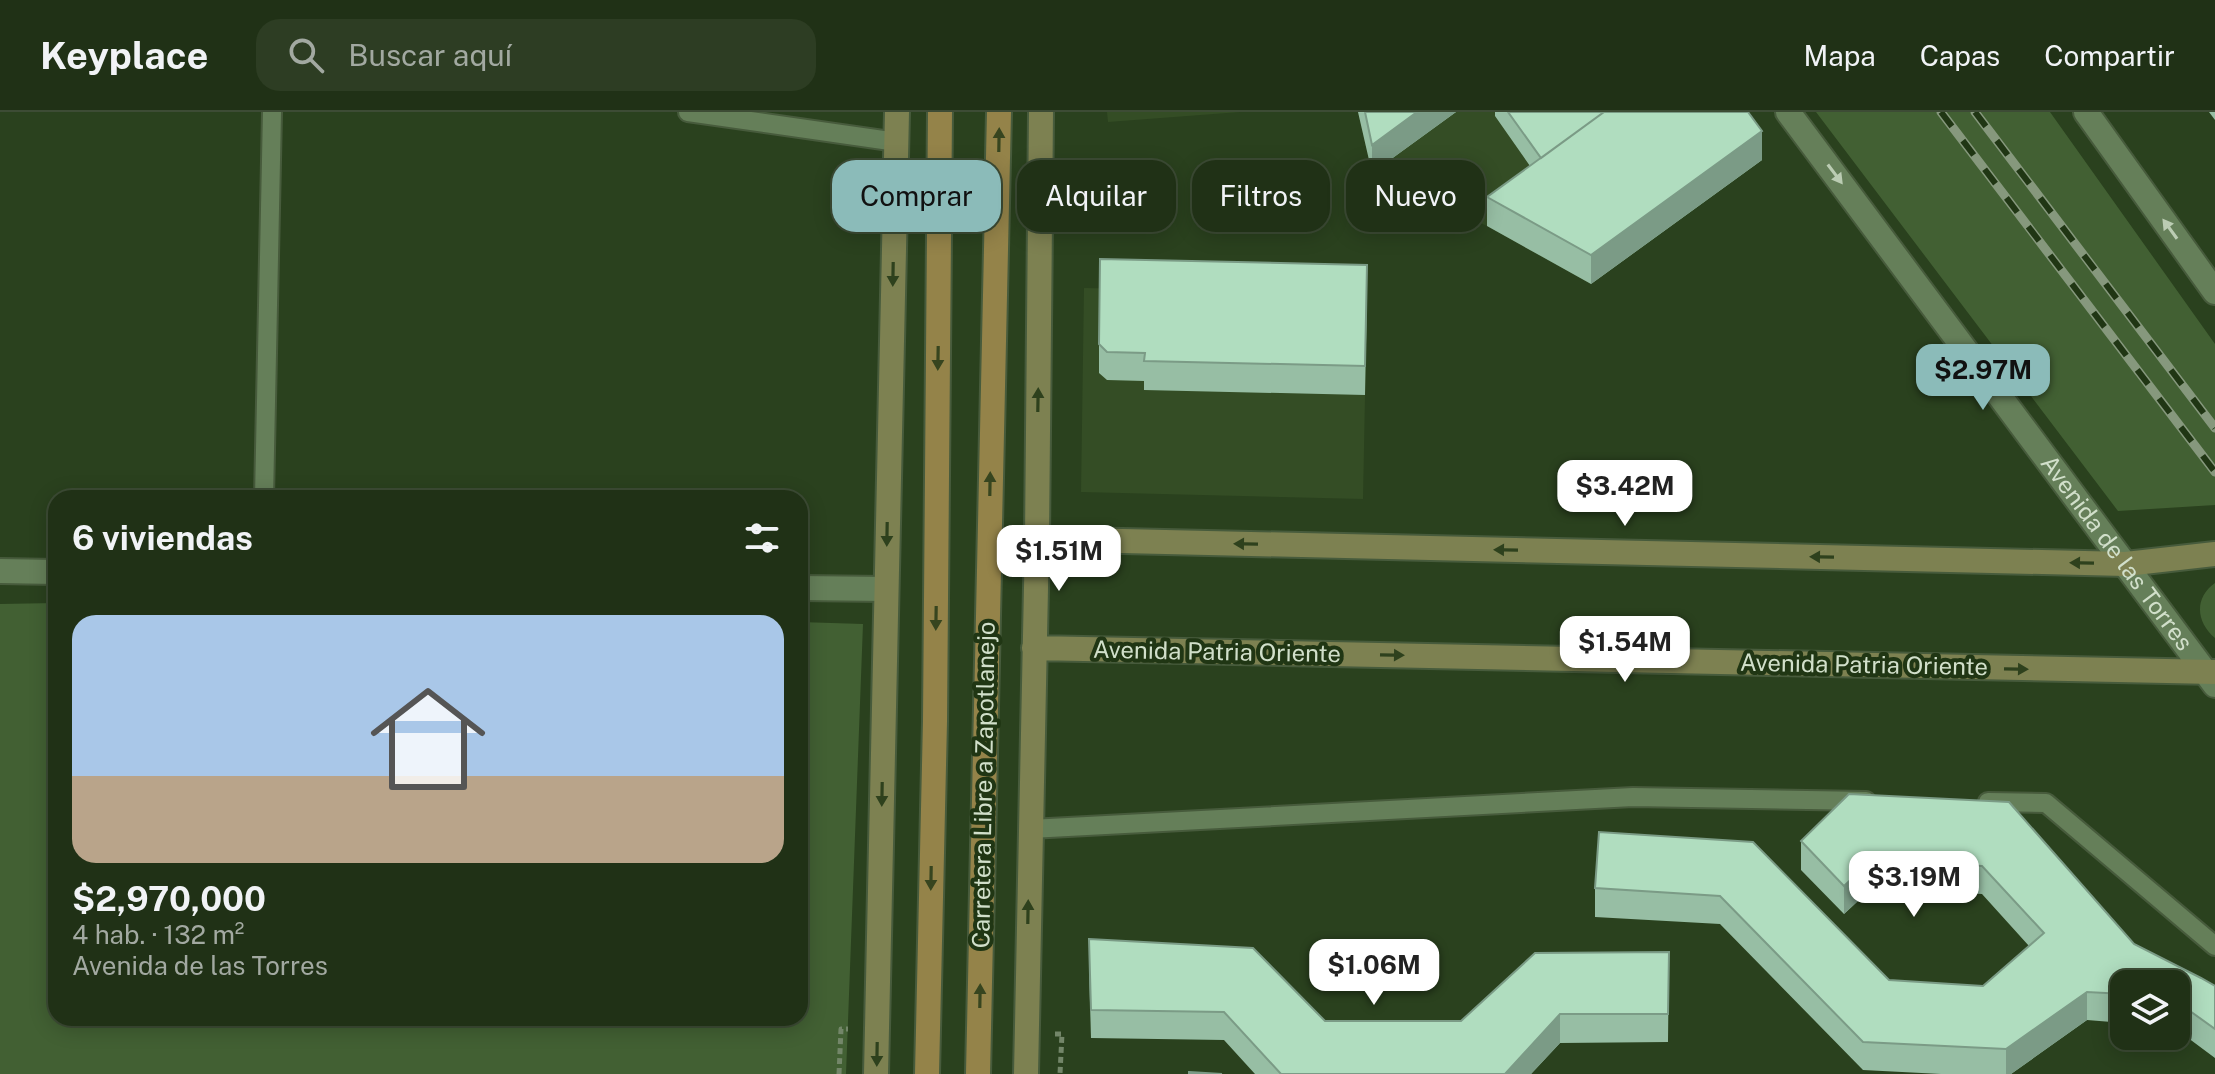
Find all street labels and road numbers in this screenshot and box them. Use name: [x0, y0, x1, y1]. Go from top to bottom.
street label: Avenida de las Torres: [2036, 449, 2199, 656]
street label: Carretera Libre a Zapotlanejo: [966, 621, 1000, 949]
street label: Avenida Patria Oriente: [1093, 635, 1341, 667]
street label: Avenida Patria Oriente: [1740, 648, 1988, 680]

